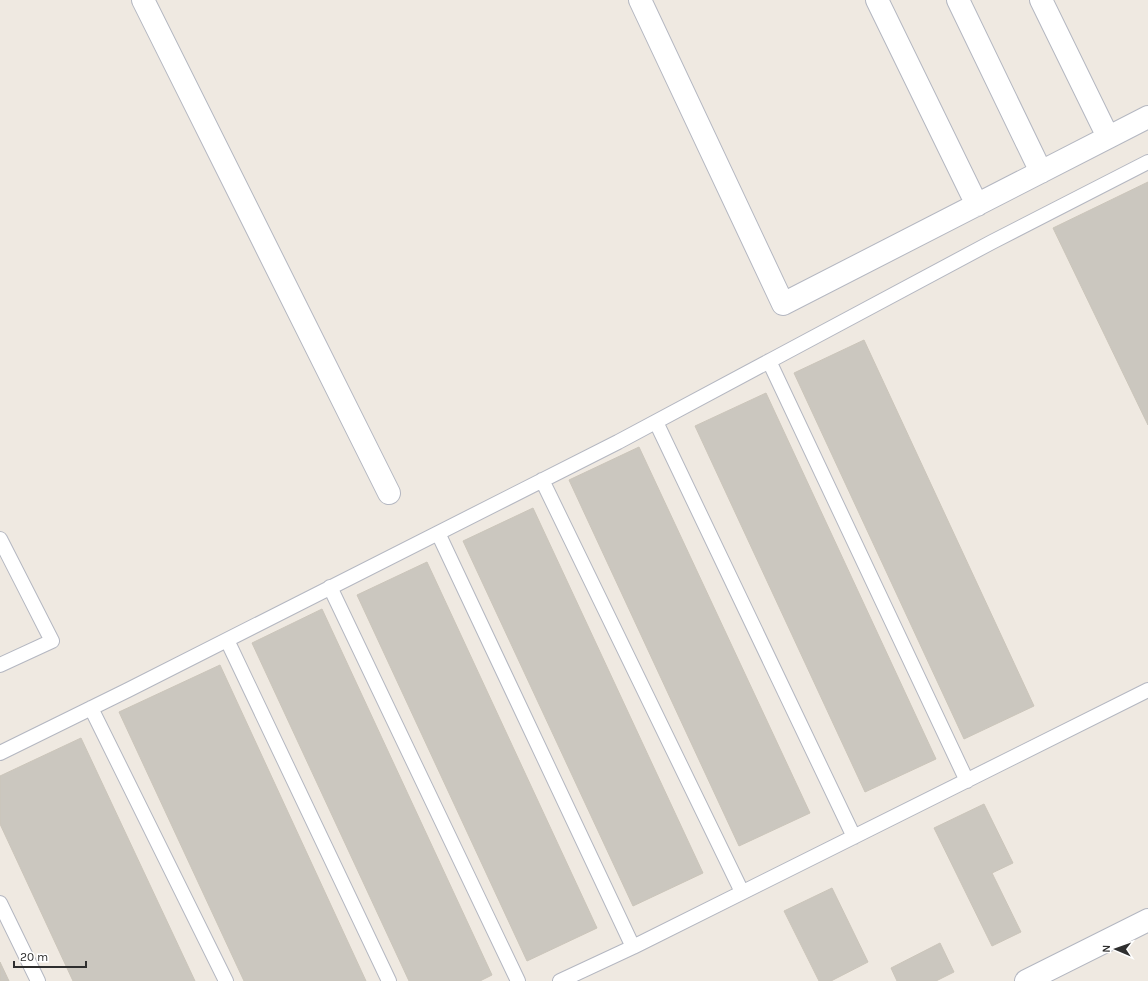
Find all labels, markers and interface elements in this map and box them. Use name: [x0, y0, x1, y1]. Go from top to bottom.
north arrow: [1096, 929, 1136, 969]
scale bar: [14, 943, 86, 969]
text: N: [1100, 944, 1113, 953]
text: 20 m: [20, 950, 48, 964]

